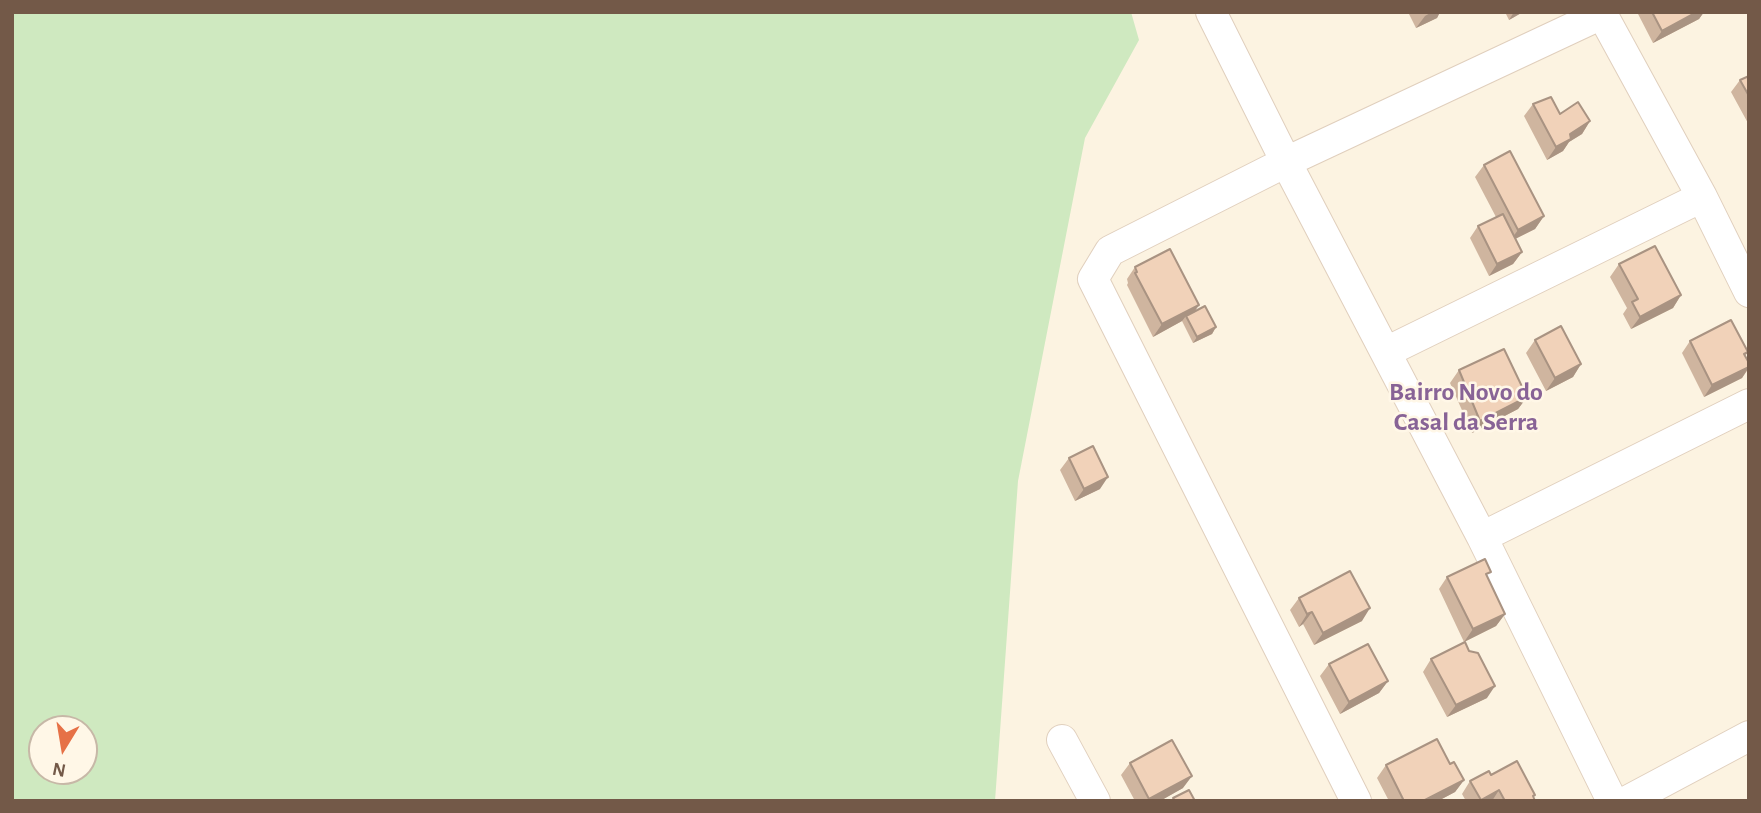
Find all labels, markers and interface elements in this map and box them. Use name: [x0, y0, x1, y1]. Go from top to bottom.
district label: Bairro Novo do Casal da Serra: [1389, 376, 1543, 438]
north arrow: [28, 715, 98, 785]
text: N: [51, 759, 68, 780]

